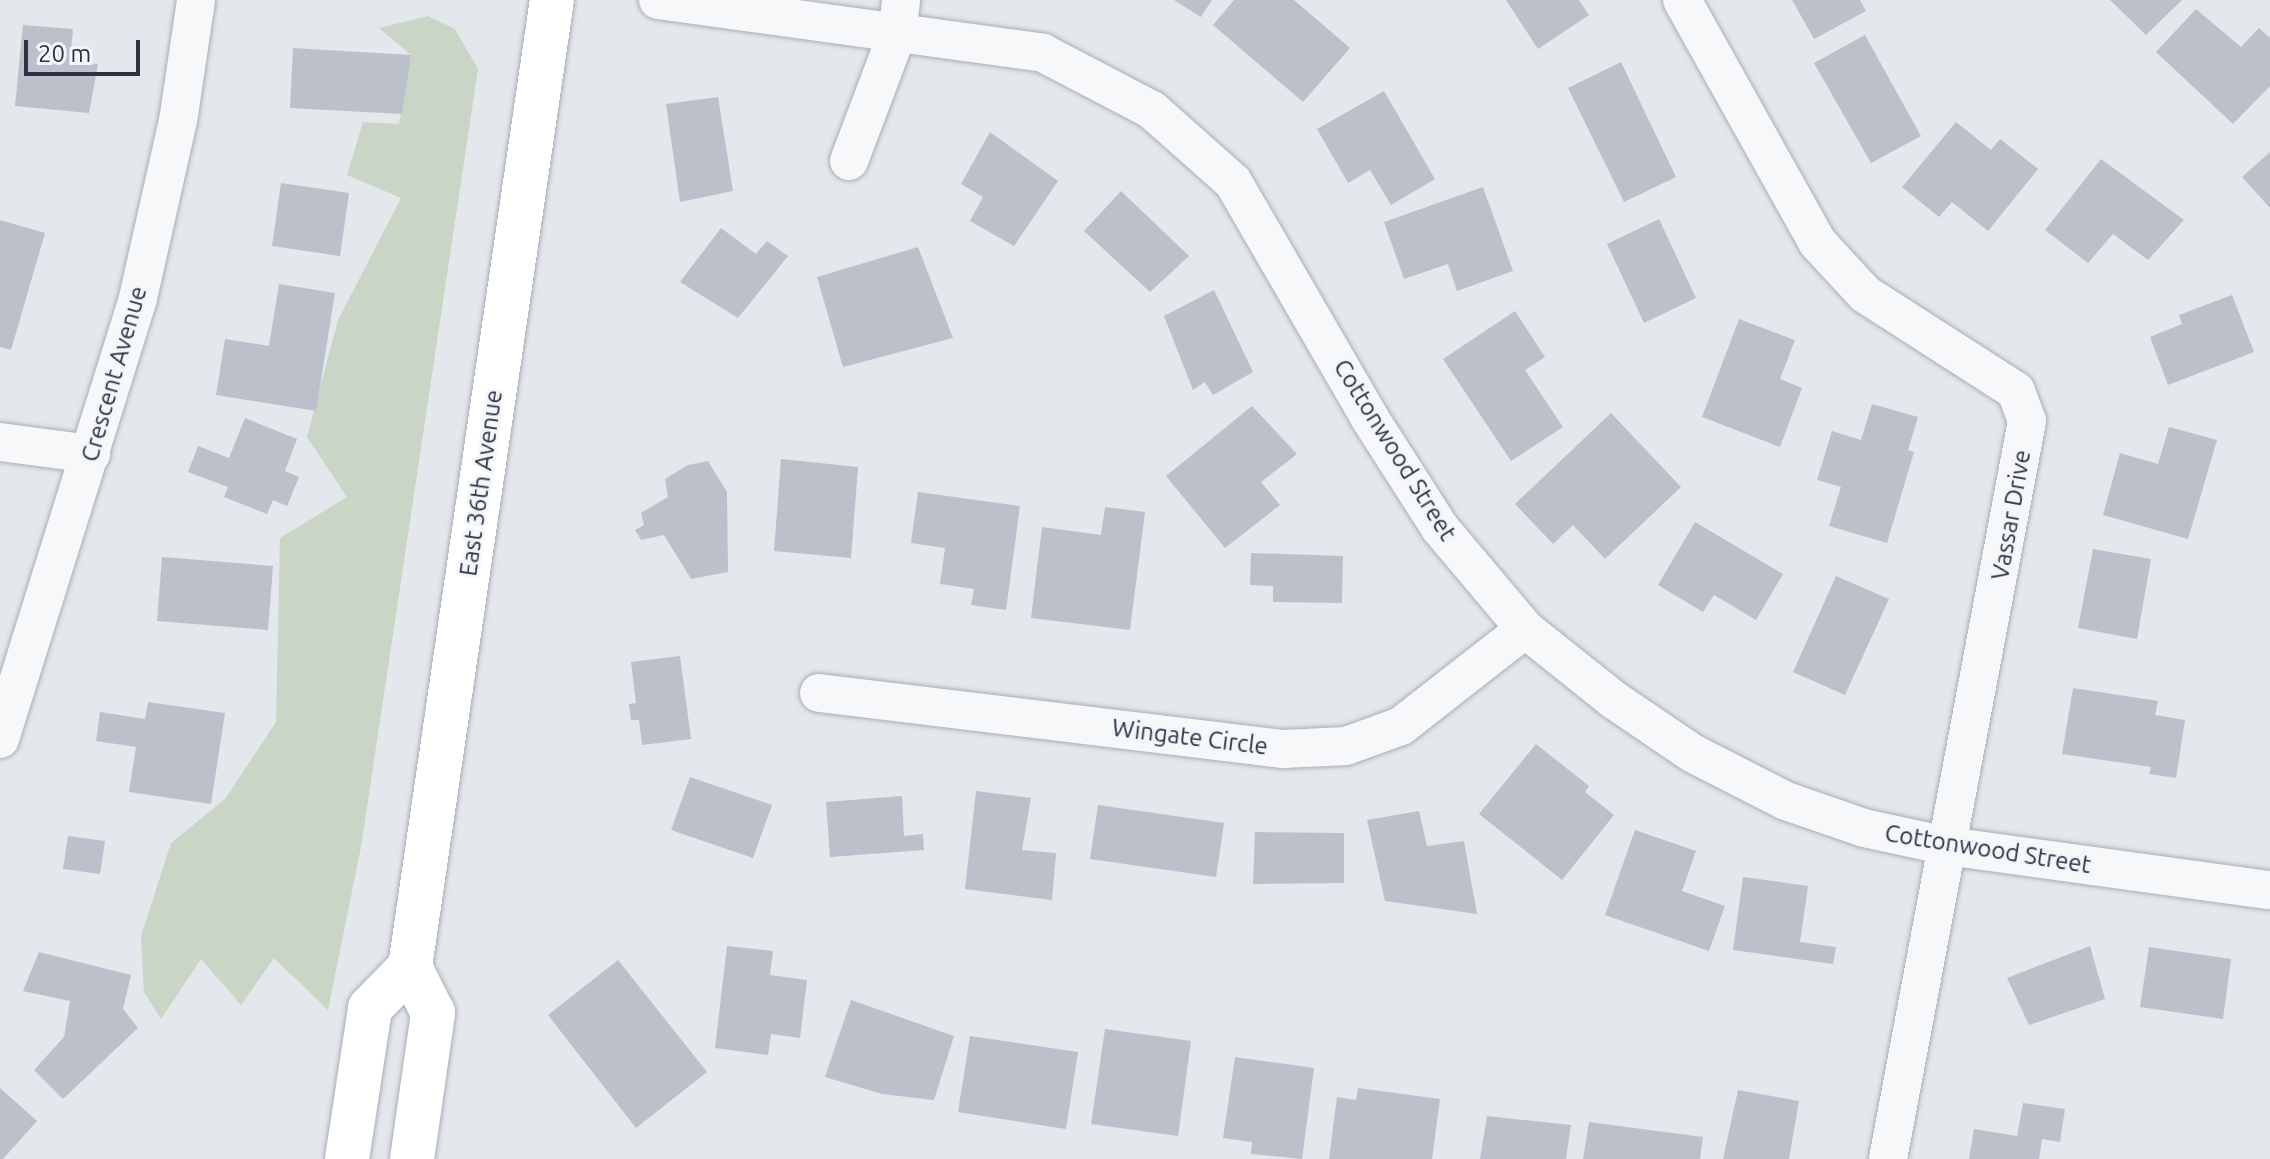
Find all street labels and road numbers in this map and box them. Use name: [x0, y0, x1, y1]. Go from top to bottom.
street label: Crescent Avenue: [75, 283, 153, 465]
street label: Cottonwood Street: [1328, 354, 1462, 546]
street label: East 36th Avenue: [454, 388, 508, 578]
street label: Vassar Drive: [1985, 448, 2037, 582]
street label: Wingate Circle: [1110, 713, 1270, 761]
street label: Cottonwood Street: [1883, 818, 2093, 880]

